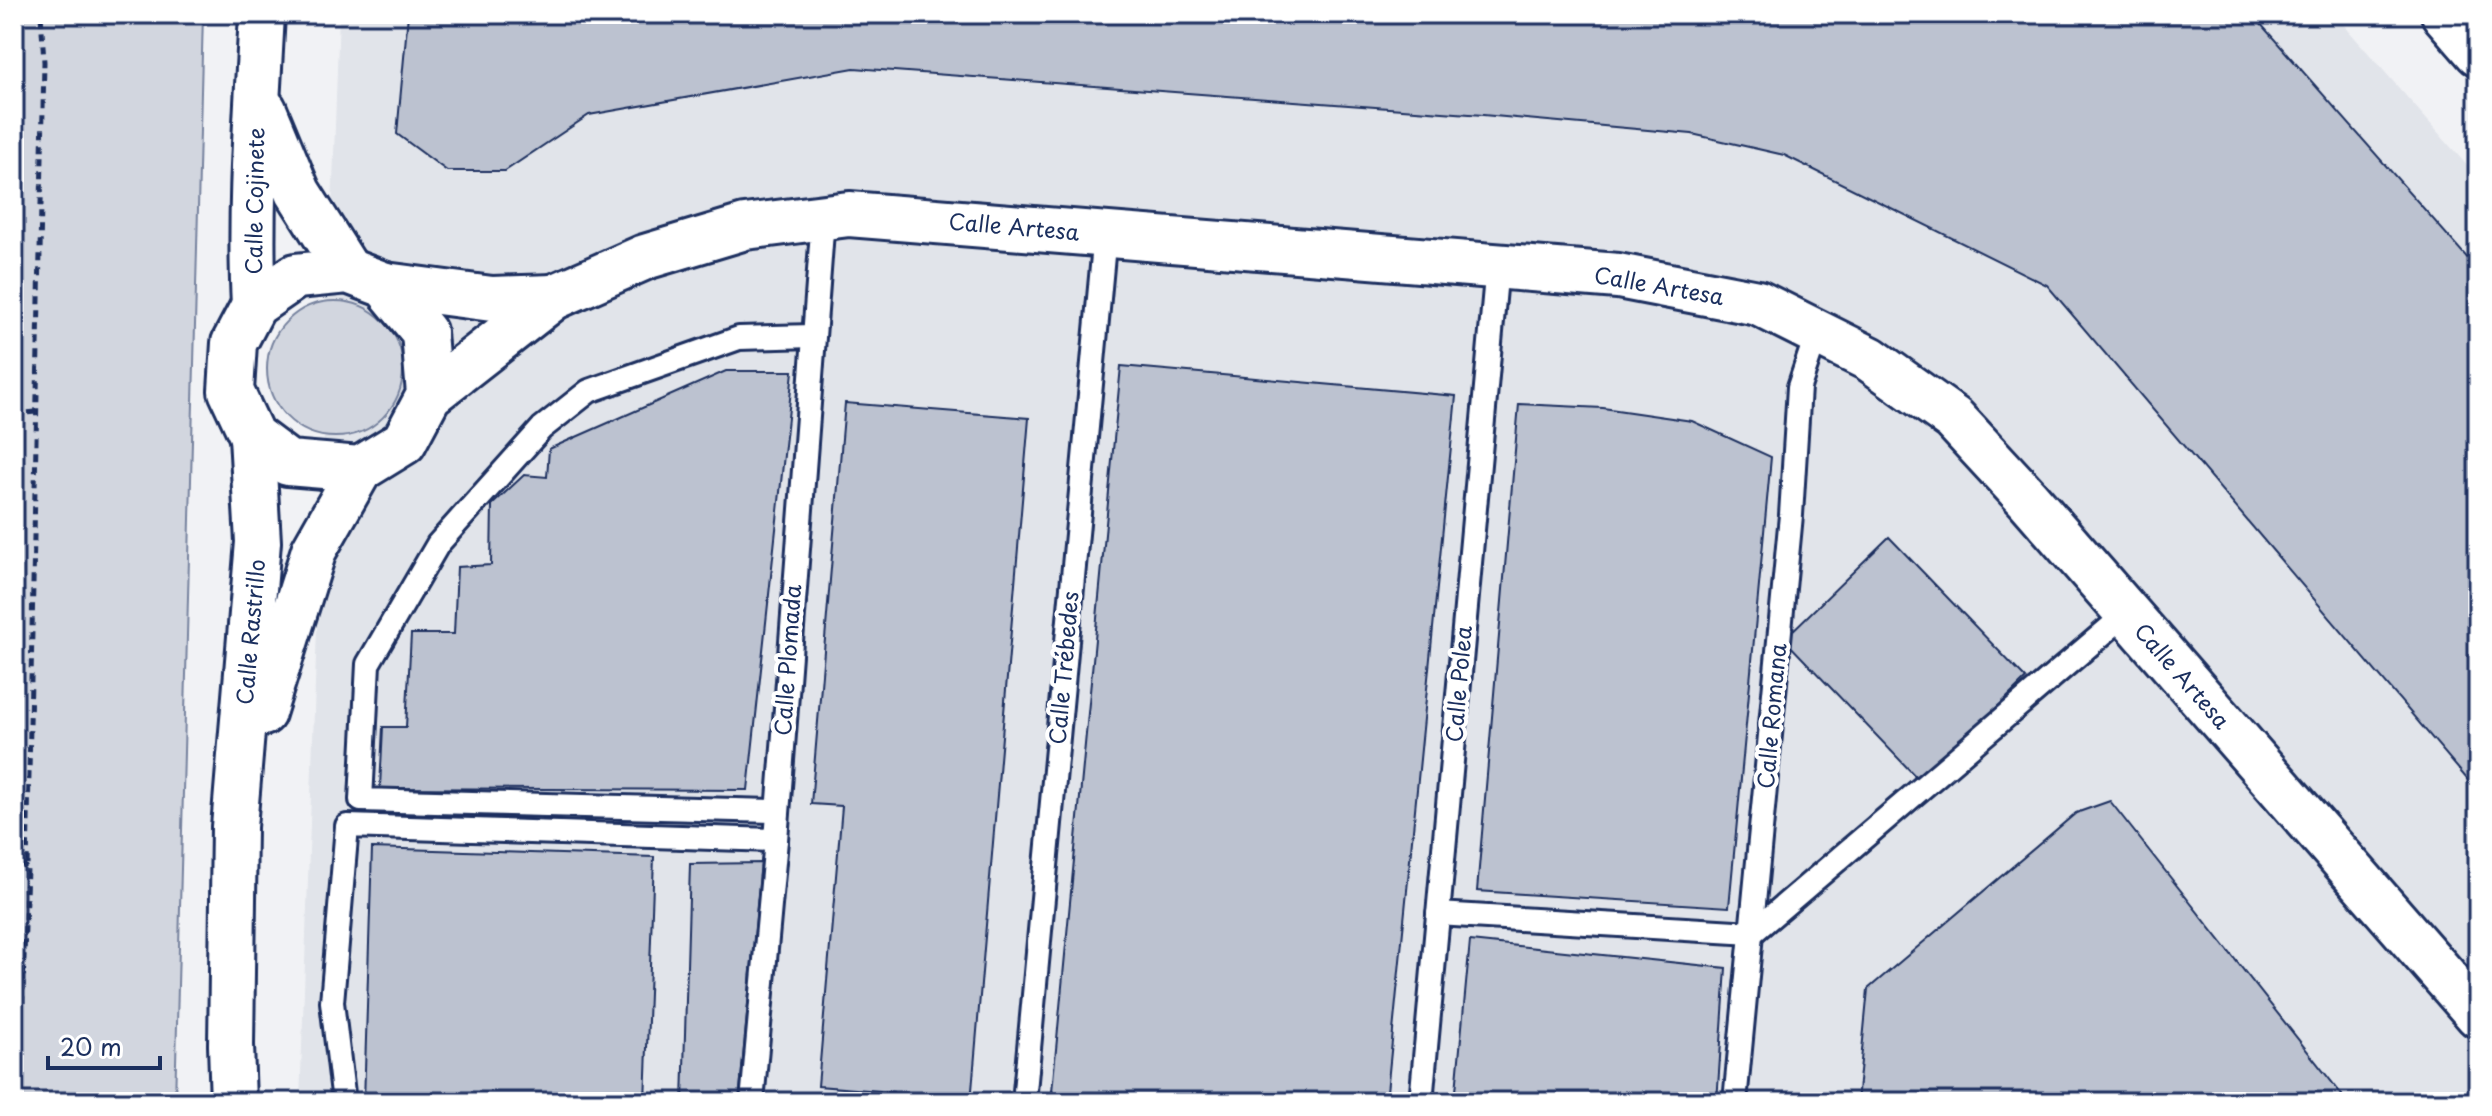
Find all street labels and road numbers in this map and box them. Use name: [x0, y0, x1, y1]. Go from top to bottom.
street label: Calle Cojinete: [236, 127, 271, 275]
street label: Calle Artesa: [947, 203, 1081, 248]
street label: Calle Artesa: [1592, 257, 1727, 312]
street label: Calle Rastrillo: [227, 558, 272, 706]
street label: Calle Plomada: [765, 583, 808, 737]
street label: Calle Trébedes: [1039, 590, 1086, 746]
street label: Calle Artesa: [2128, 615, 2239, 736]
street label: Calle Polea: [1436, 624, 1479, 744]
street label: Calle Romana: [1748, 641, 1793, 790]

